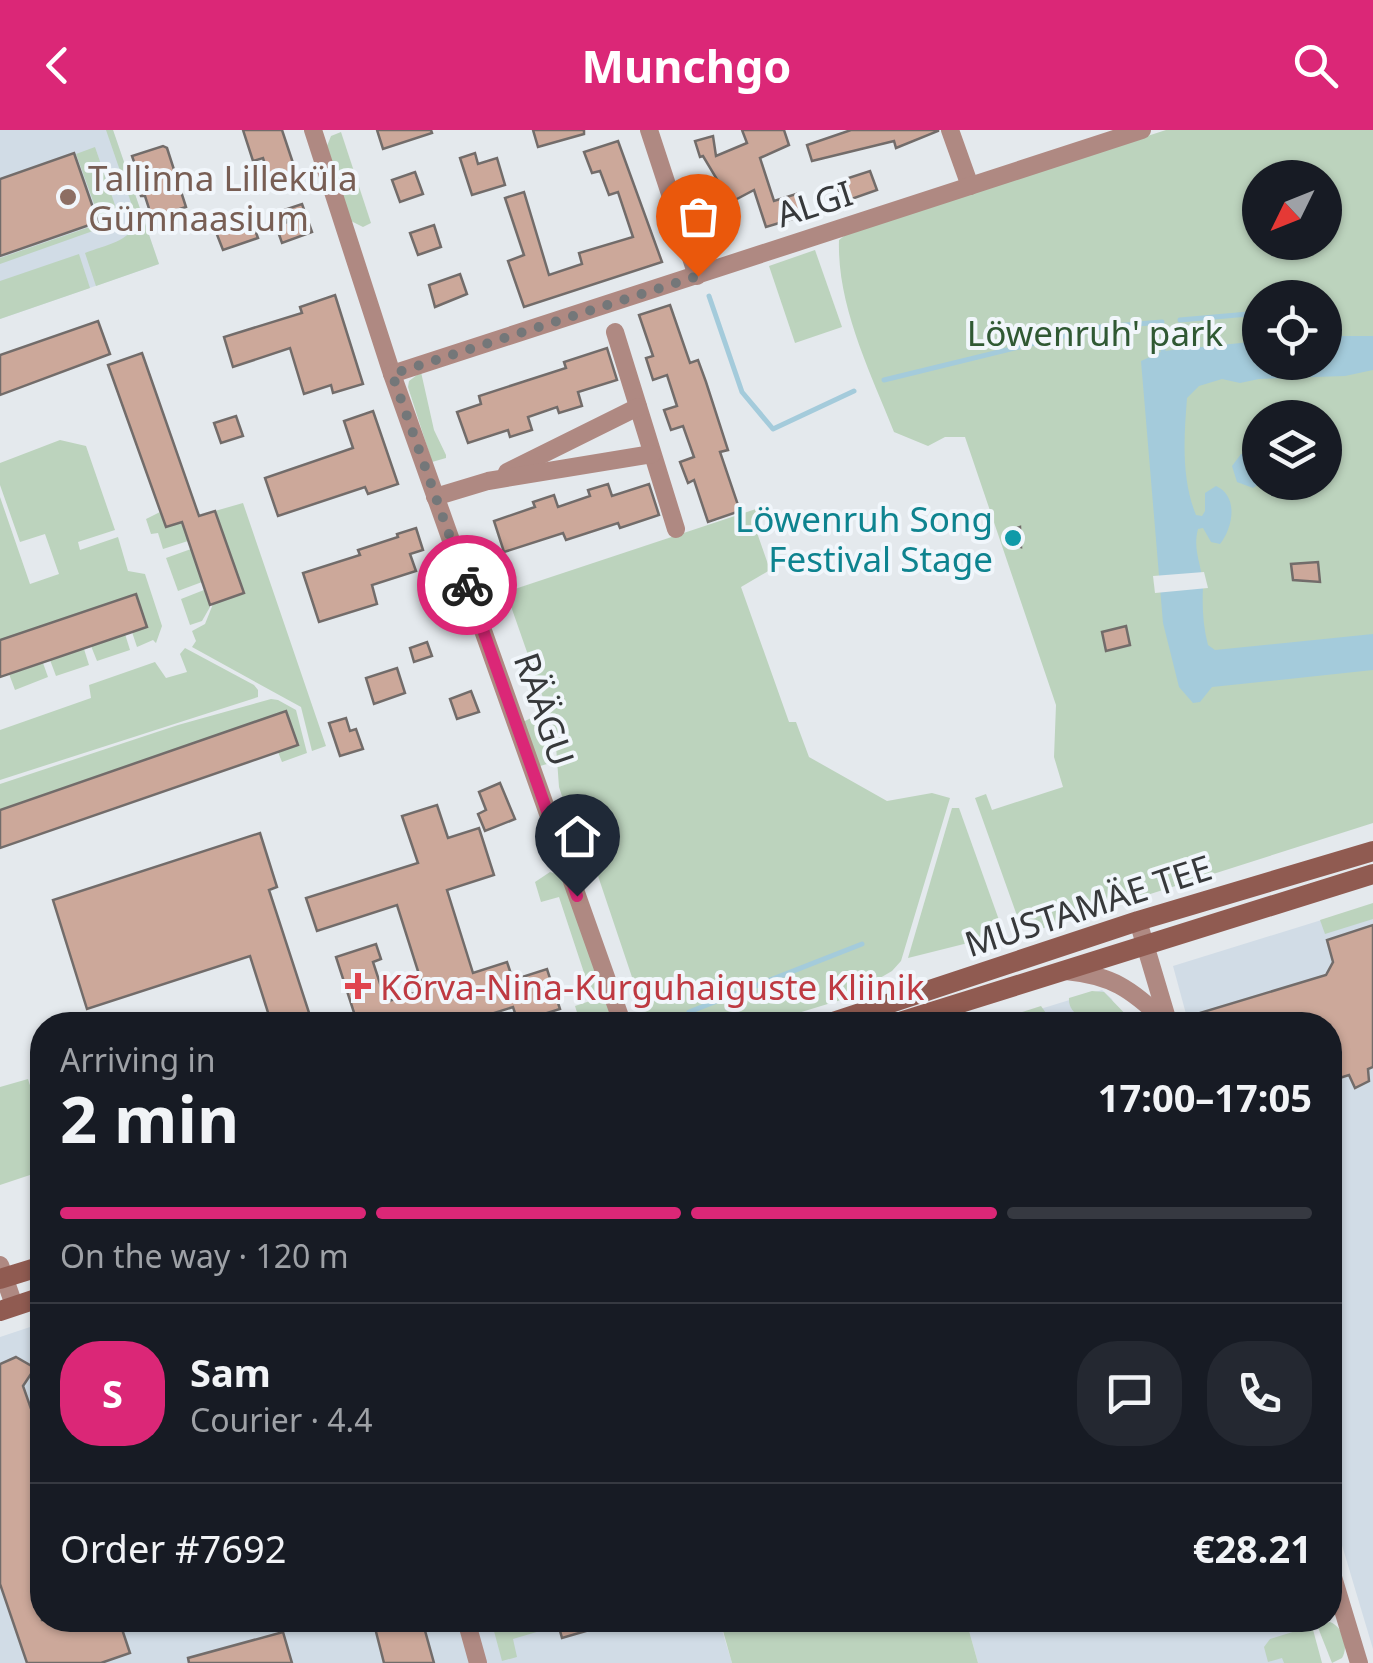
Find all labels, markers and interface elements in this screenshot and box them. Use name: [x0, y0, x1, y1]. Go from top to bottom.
text: Munchgo: [582, 35, 791, 96]
icon: back: [30, 38, 85, 93]
icon: search: [1288, 38, 1343, 93]
place label: Tallinna Lilleküla Gümnaasium: [88, 154, 358, 241]
north arrow: [1242, 160, 1342, 260]
map controls: [1242, 160, 1342, 500]
street label: ALGI: [770, 169, 858, 237]
pin: [656, 174, 741, 277]
marker: Tallinna Lilleküla Gümnaasium: [57, 186, 79, 208]
icon: bag: [671, 189, 726, 244]
button: locate: [1242, 280, 1342, 380]
park label: Löwenruh' park: [967, 309, 1223, 356]
button: layers: [1242, 400, 1342, 500]
place label: Löwenruh Song Festival Stage: [735, 495, 993, 582]
marker: Löwenruh Song Festival Stage: [1002, 527, 1024, 549]
courier: [417, 535, 517, 635]
icon: bike: [440, 558, 495, 613]
street label: RÄÄGU: [504, 646, 586, 772]
pin: [535, 794, 620, 897]
icon: home: [550, 809, 605, 864]
street label: MUSTAMÄE TEE: [959, 843, 1217, 967]
place label: Kõrva-Nina-Kurguhaiguste Kliinik: [380, 963, 925, 1010]
marker: Kõrva-Nina-Kurguhaiguste Kliinik: [345, 973, 371, 999]
text: Arriving in: [60, 1038, 215, 1081]
text: 17:00–17:05: [1098, 1071, 1312, 1123]
text: 2 min: [60, 1074, 239, 1162]
text: On the way · 120 m: [60, 1234, 349, 1277]
button: chat: [1077, 1341, 1182, 1446]
button: phone: [1207, 1341, 1312, 1446]
text: Sam: [190, 1346, 271, 1398]
text: S: [102, 1367, 123, 1419]
text: Courier · 4.4: [190, 1398, 373, 1441]
text: Order #7692: [60, 1522, 286, 1574]
text: €28.21: [1193, 1522, 1312, 1574]

